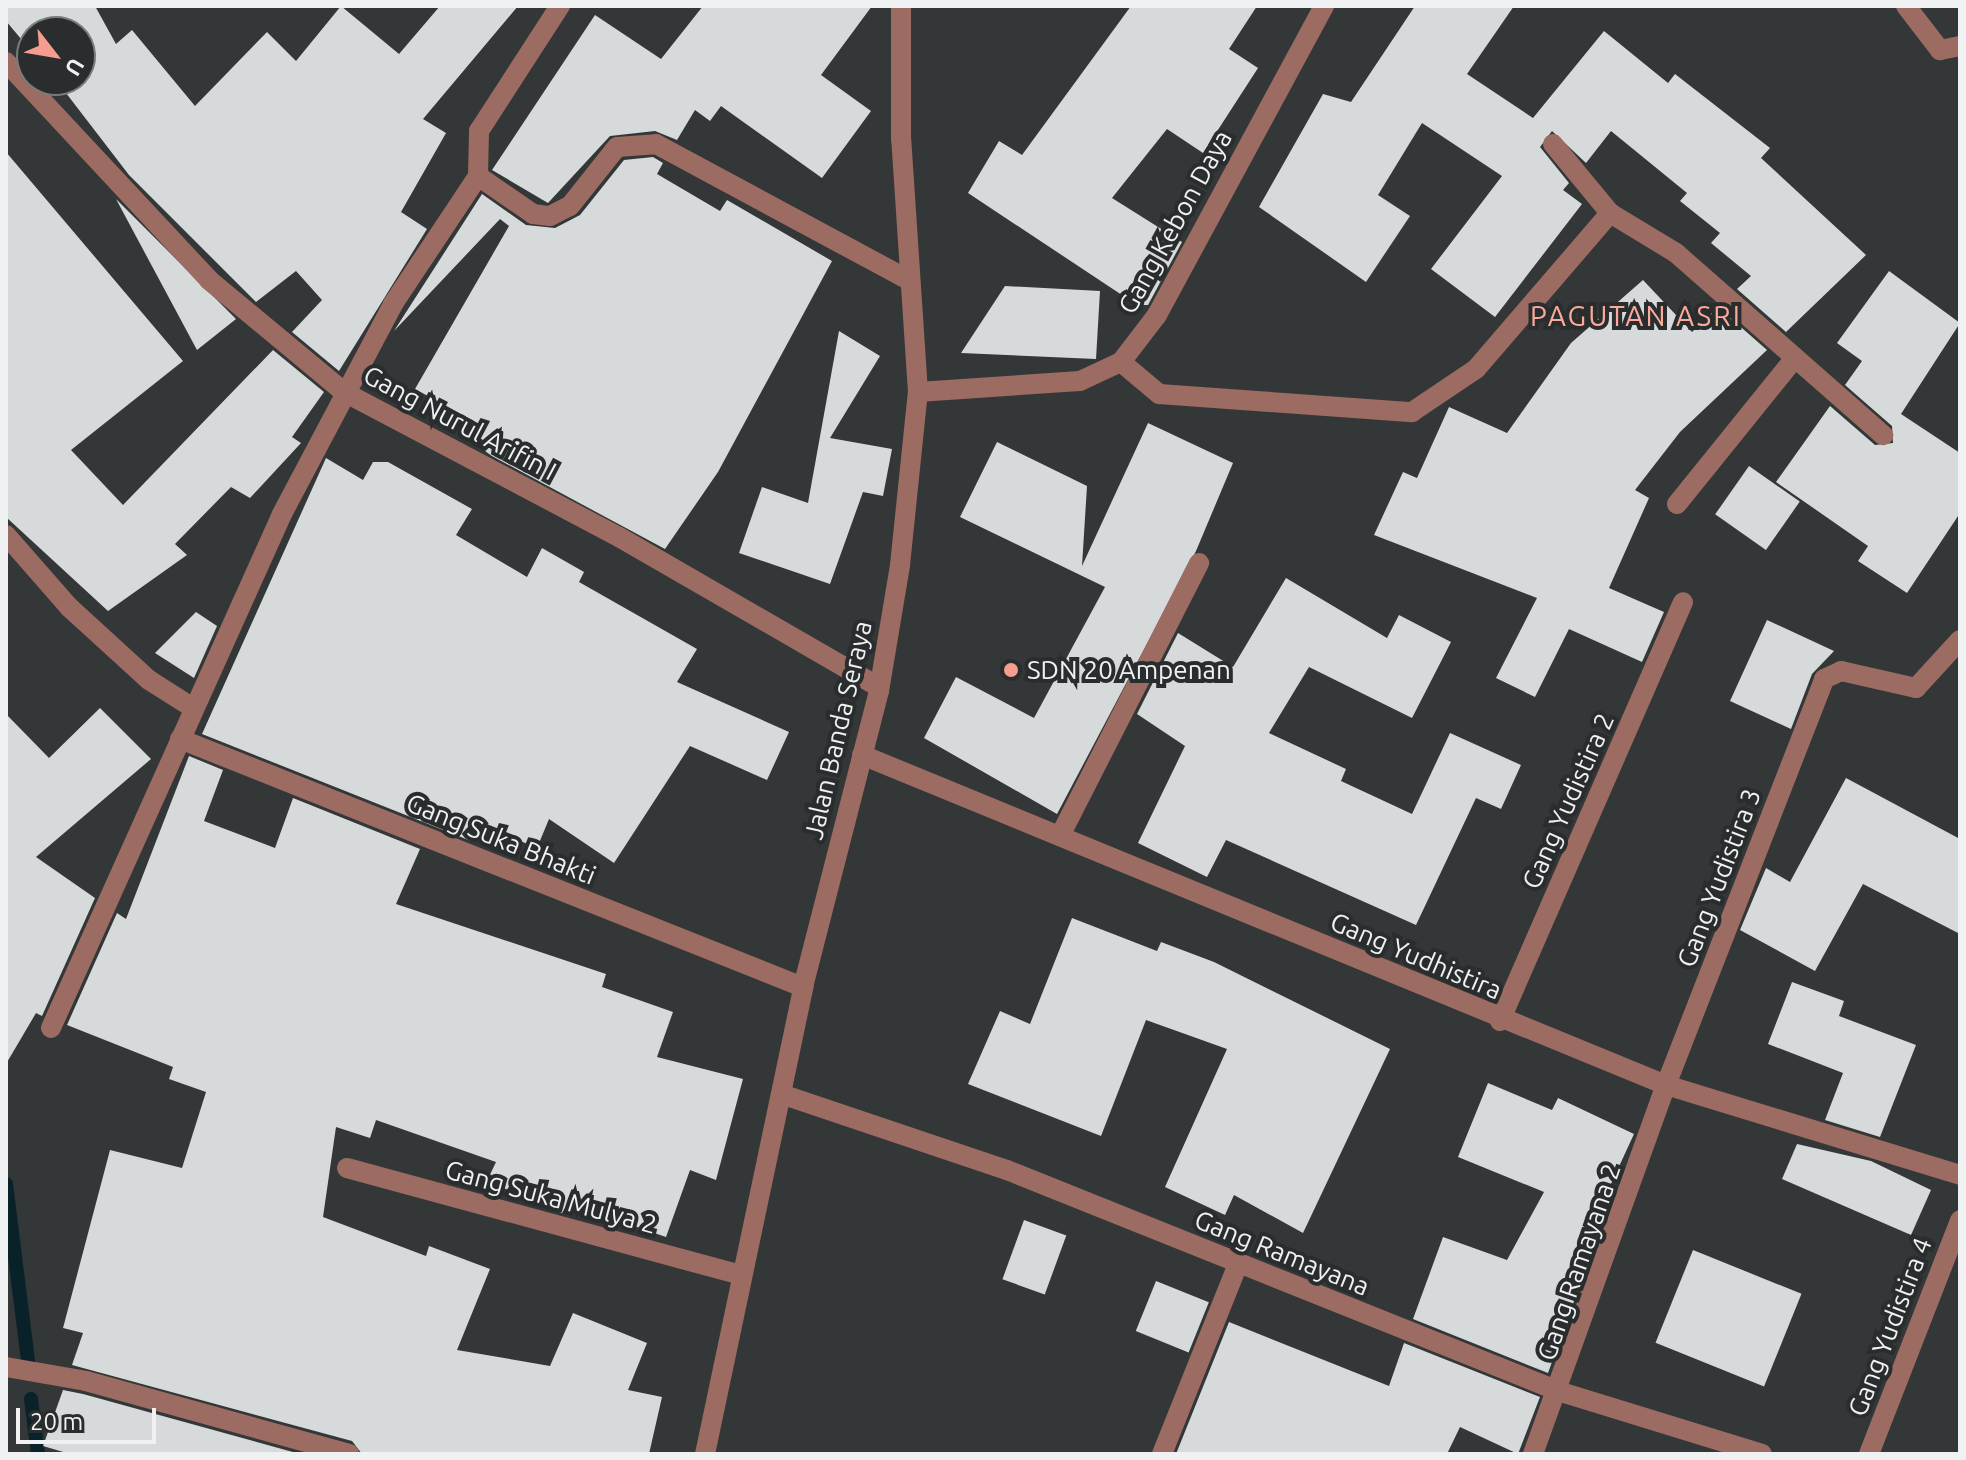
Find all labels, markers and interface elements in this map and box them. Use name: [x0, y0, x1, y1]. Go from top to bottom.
north arrow: [16, 16, 96, 96]
text: U: [61, 55, 90, 81]
street label: Gang Kebon Daya: [1112, 125, 1238, 319]
district label: PAGUTAN ASRI: [1530, 299, 1742, 333]
street label: Gang Nurul Arifin I: [358, 359, 562, 487]
street label: Jalan Banda Seraya: [798, 618, 878, 842]
place label: SDN 20 Ampenan: [1027, 654, 1231, 686]
marker: SDN 20 Ampenan: [1002, 661, 1020, 679]
street label: Gang Yudistira 2: [1515, 708, 1621, 894]
street label: Gang Yudistira 3: [1671, 784, 1767, 972]
street label: Gang Suka Bhakti: [402, 787, 600, 891]
street label: Gang Yudhistira: [1326, 906, 1506, 1006]
street label: Gang Suka Mulya 2: [442, 1154, 660, 1240]
street label: Gang Ramayana 2: [1531, 1159, 1627, 1365]
street label: Gang Ramayana: [1190, 1204, 1374, 1302]
street label: Gang Yudistira 4: [1842, 1233, 1938, 1421]
scale bar: [20, 1392, 160, 1442]
text: 20 m: [30, 1408, 83, 1435]

